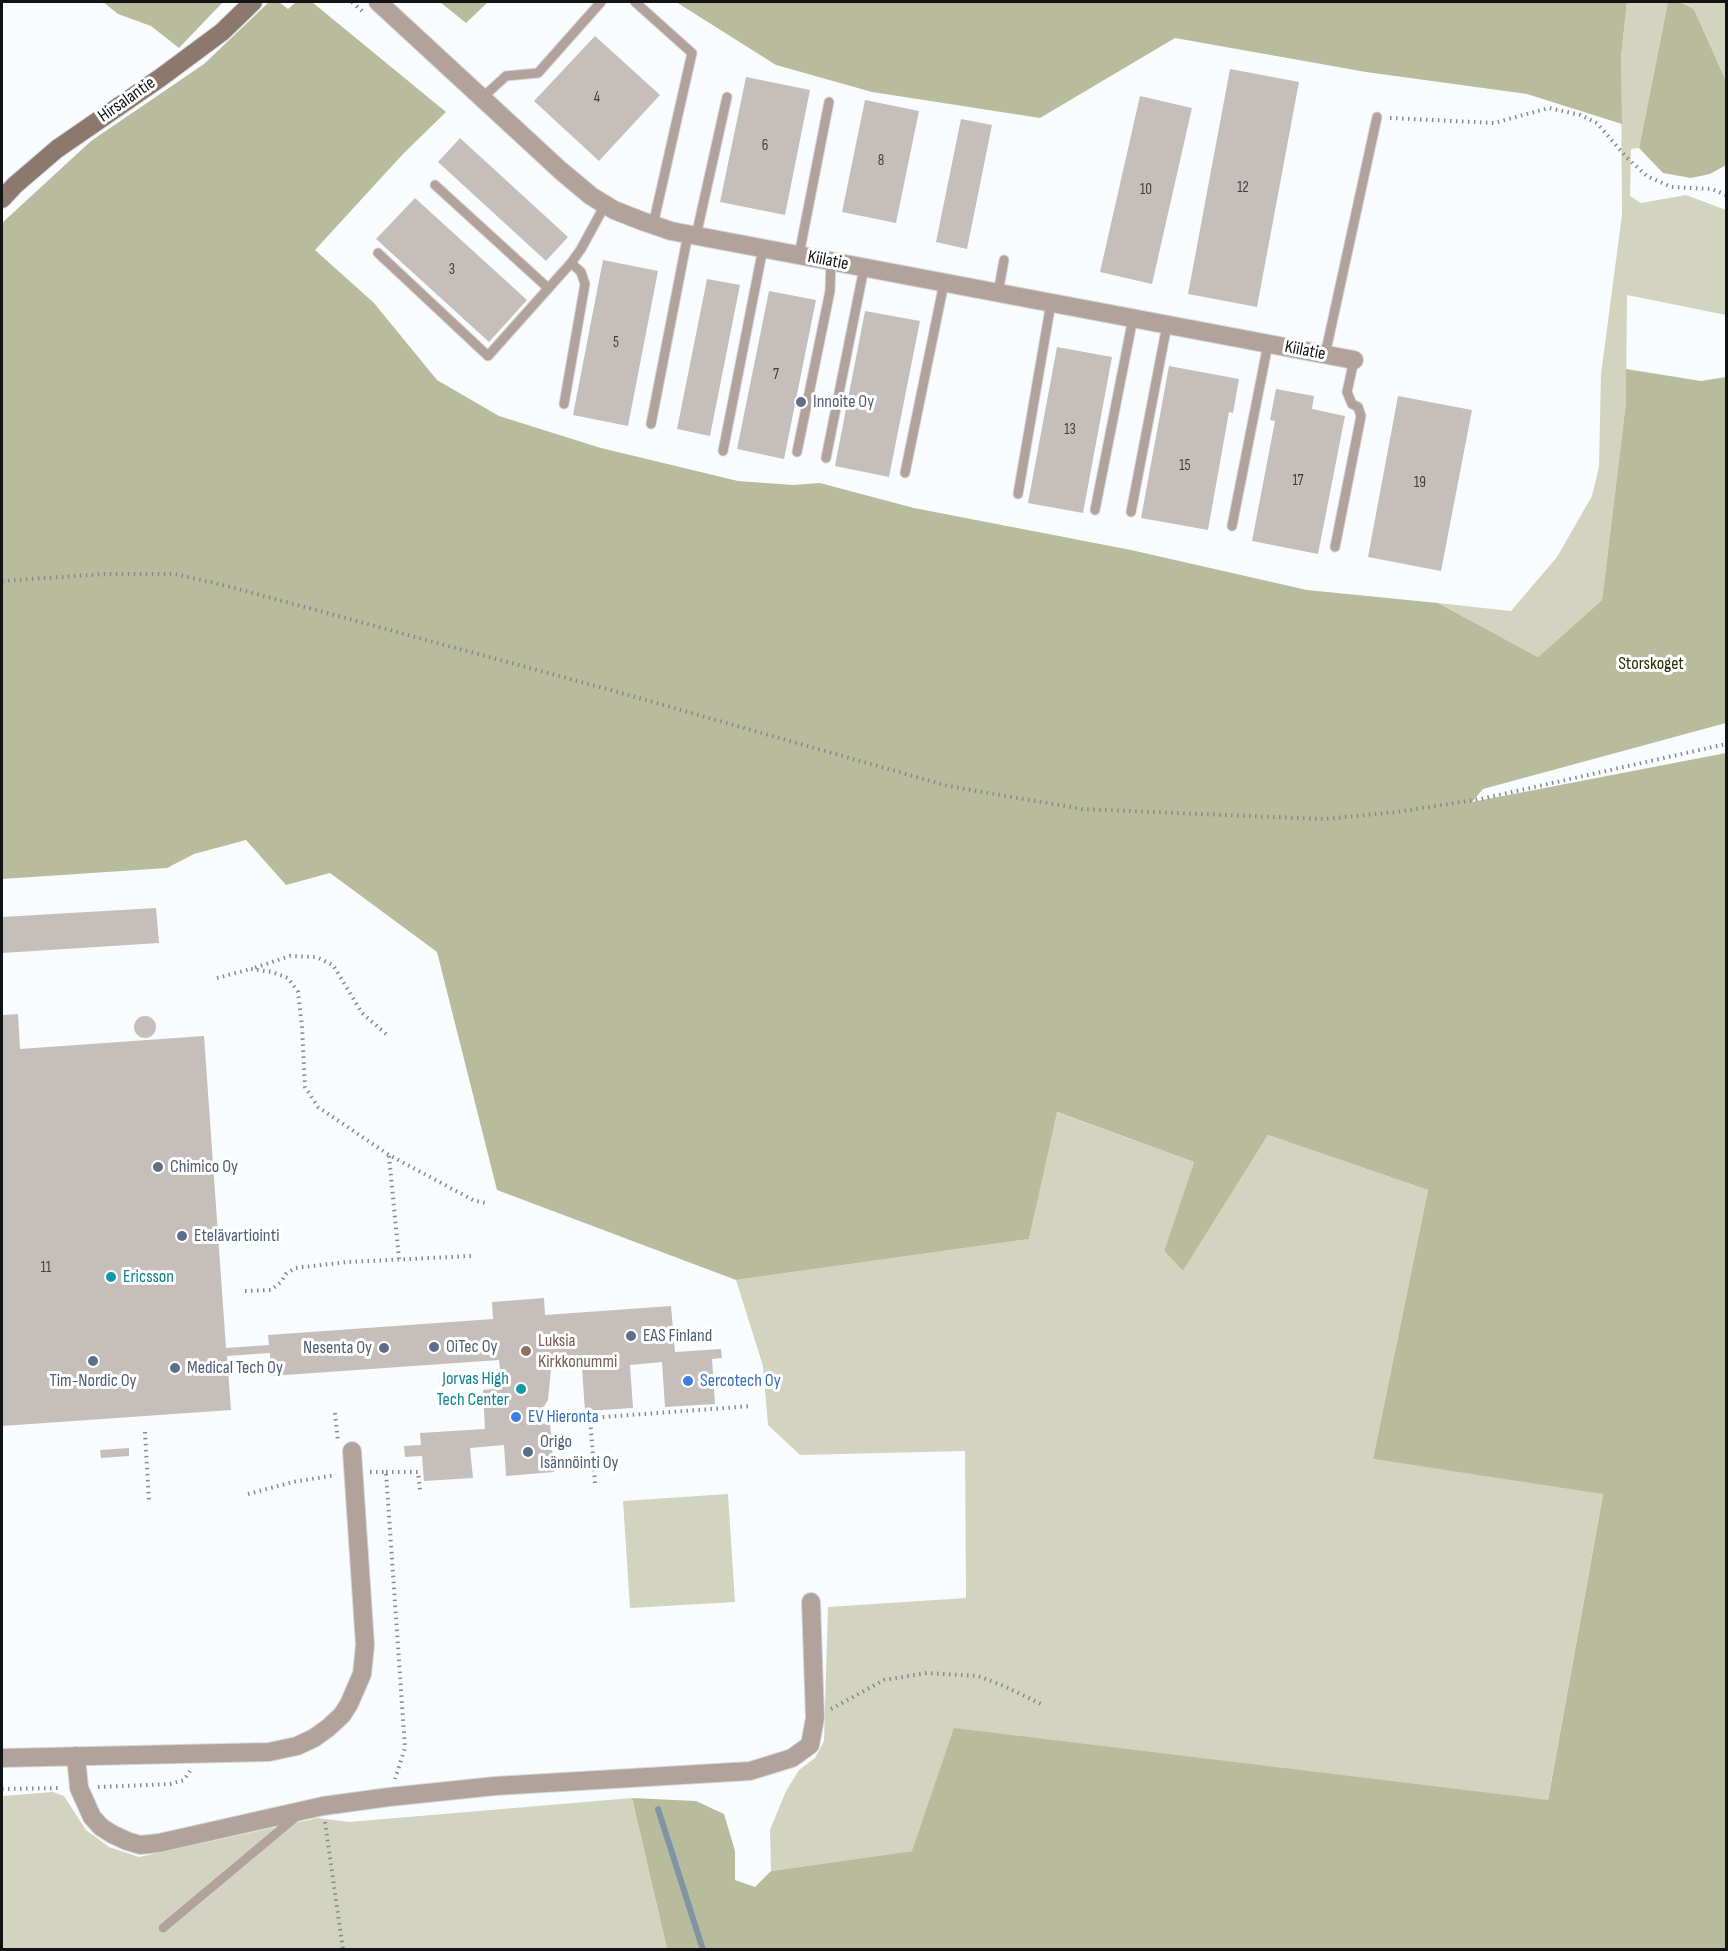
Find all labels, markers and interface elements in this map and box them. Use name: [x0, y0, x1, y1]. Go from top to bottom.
street label: Hirsalantie: [94, 73, 160, 127]
house number: 4: [594, 89, 600, 107]
house number: 6: [762, 137, 768, 155]
house number: 8: [878, 152, 884, 170]
house number: 12: [1237, 179, 1249, 197]
house number: 10: [1140, 181, 1152, 199]
street label: Kiilatie: [806, 246, 850, 276]
house number: 3: [449, 261, 455, 279]
house number: 5: [613, 334, 619, 352]
street label: Kiilatie: [1283, 336, 1327, 366]
house number: 7: [773, 366, 779, 384]
place label: Innoite Oy: [813, 391, 874, 413]
marker: Innoite Oy: [794, 395, 808, 409]
house number: 13: [1064, 421, 1076, 439]
house number: 15: [1179, 457, 1191, 475]
house number: 17: [1292, 472, 1304, 490]
house number: 19: [1414, 474, 1426, 492]
park label: Storskoget: [1618, 653, 1684, 675]
place label: Chimico Oy: [170, 1156, 238, 1178]
marker: Chimico Oy: [151, 1160, 165, 1174]
place label: Etelävartiointi: [194, 1225, 280, 1247]
marker: Etelävartiointi: [175, 1229, 189, 1243]
house number: 11: [41, 1259, 51, 1277]
place label: Ericsson: [123, 1266, 174, 1288]
marker: Ericsson: [104, 1270, 118, 1284]
place label: EAS Finland: [643, 1325, 712, 1347]
marker: EAS Finland: [624, 1329, 638, 1343]
place label: Luksia Kirkkonummi: [538, 1330, 617, 1372]
place label: OiTec Oy: [446, 1336, 497, 1358]
place label: Nesenta Oy: [303, 1337, 372, 1359]
marker: OiTec Oy: [427, 1340, 441, 1354]
marker: Nesenta Oy: [377, 1341, 391, 1355]
marker: Luksia Kirkkonummi: [519, 1344, 533, 1358]
marker: Tim-Nordic Oy: [86, 1354, 100, 1368]
place label: Medical Tech Oy: [187, 1357, 283, 1379]
marker: Medical Tech Oy: [168, 1361, 182, 1375]
place label: Jorvas High Tech Center: [436, 1368, 509, 1410]
place label: Tim-Nordic Oy: [49, 1370, 137, 1392]
place label: Sercotech Oy: [700, 1370, 781, 1392]
marker: Sercotech Oy: [681, 1374, 695, 1388]
marker: Jorvas High Tech Center: [514, 1382, 528, 1396]
place label: EV Hieronta: [528, 1406, 599, 1428]
marker: EV Hieronta: [509, 1410, 523, 1424]
place label: Origo Isännöinti Oy: [540, 1431, 619, 1474]
marker: Origo Isännöinti Oy: [521, 1445, 535, 1459]

